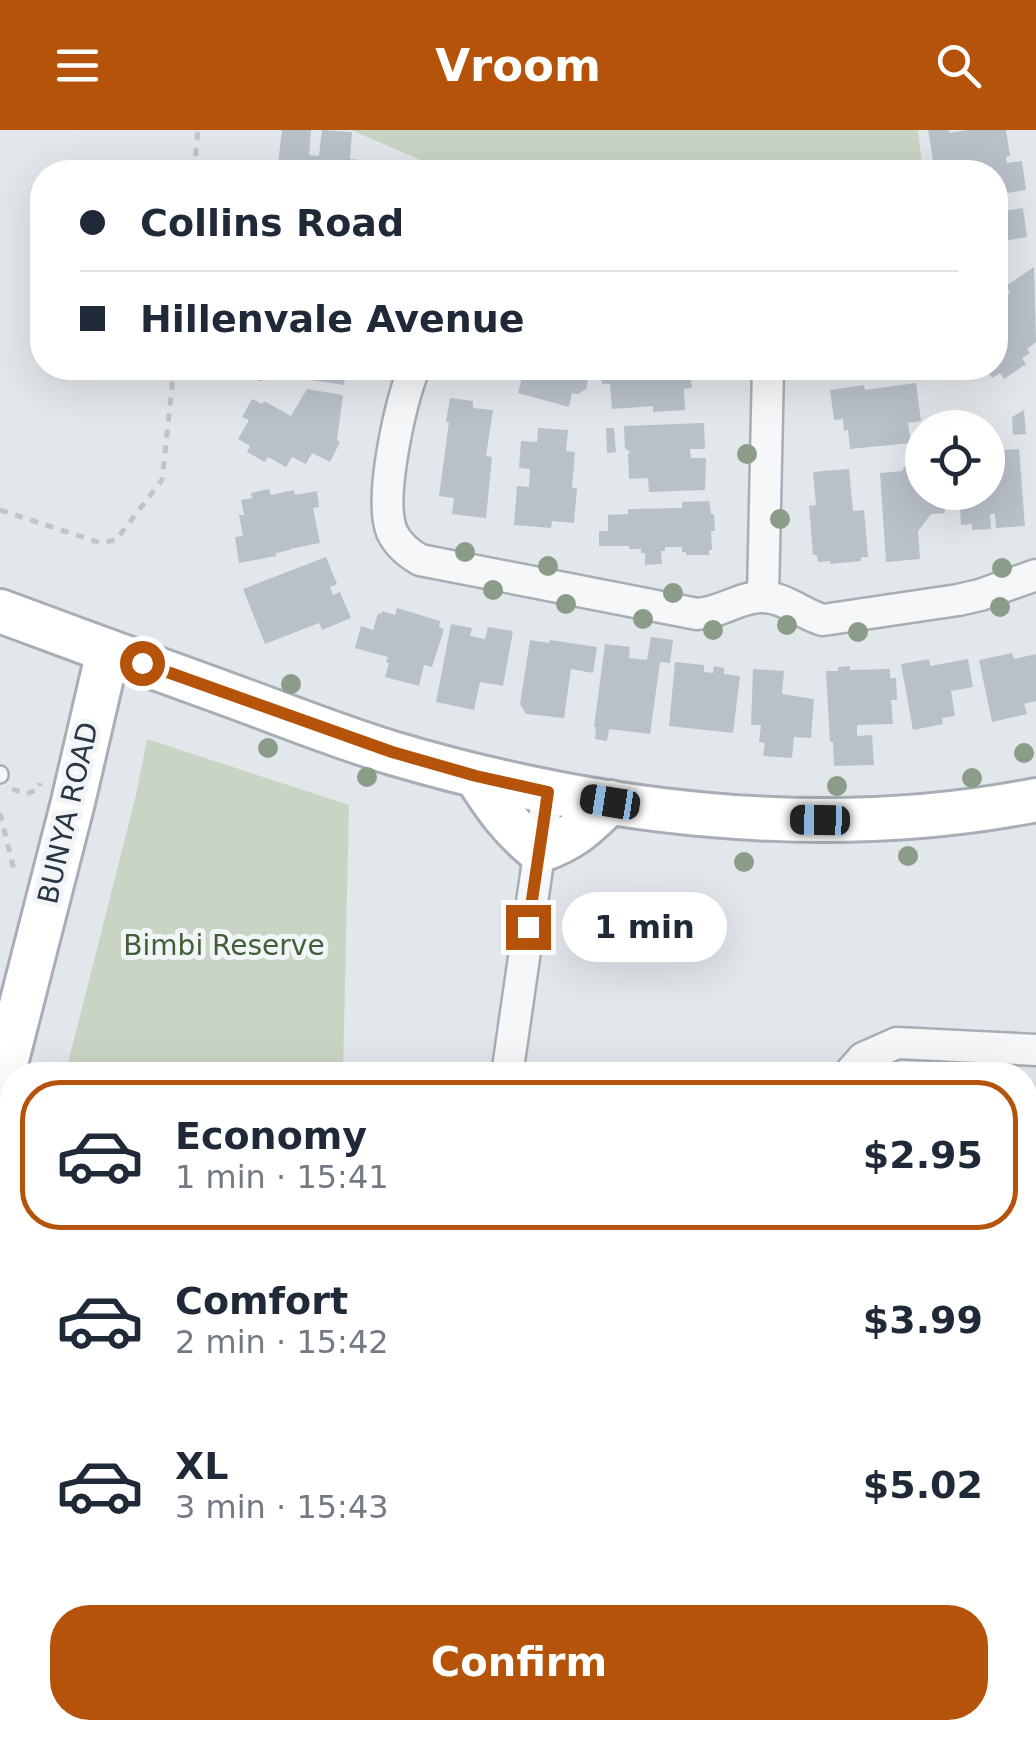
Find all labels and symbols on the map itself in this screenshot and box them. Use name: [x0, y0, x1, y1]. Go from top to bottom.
route start: [120, 641, 165, 686]
street label: BUNYA ROAD: [31, 719, 105, 907]
car: [578, 782, 642, 822]
car: [790, 804, 850, 836]
callout: 1 min: [563, 892, 728, 962]
route end: [506, 905, 551, 950]
park label: Bimbi Reserve: [123, 929, 325, 962]

